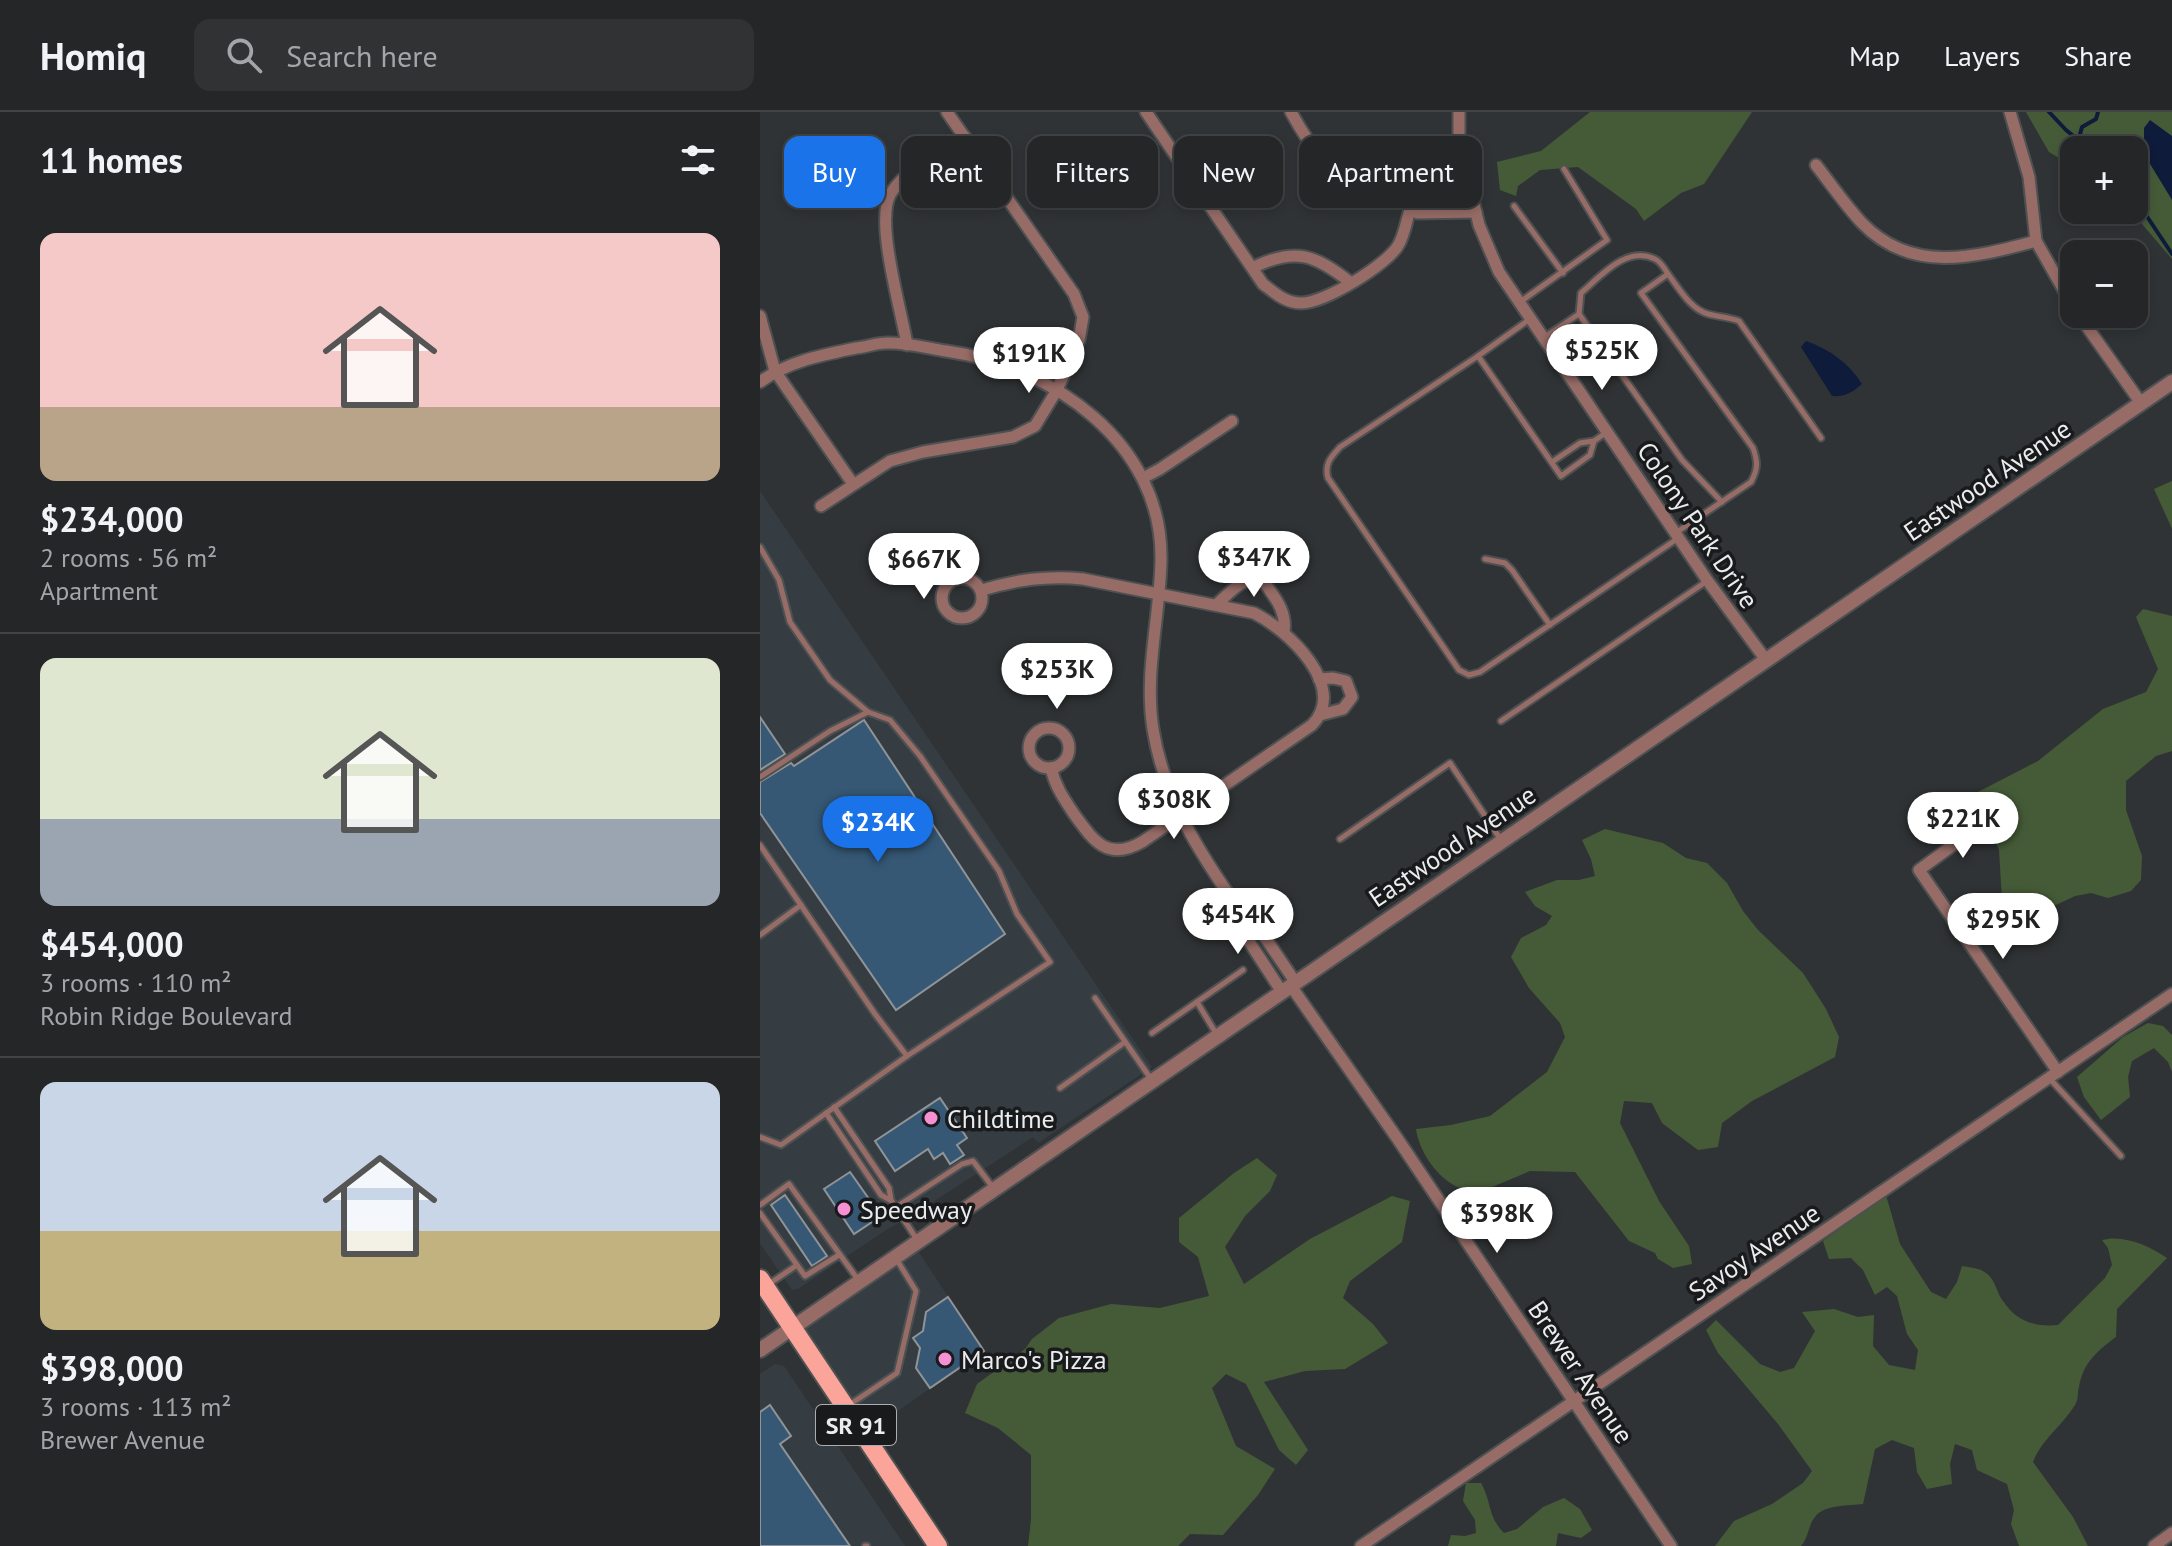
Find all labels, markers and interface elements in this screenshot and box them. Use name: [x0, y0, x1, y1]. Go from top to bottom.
search box: [194, 19, 754, 91]
text: Homiq: [40, 31, 146, 80]
icon: search: [222, 33, 266, 77]
text: Search here: [286, 36, 438, 75]
text: Map: [1849, 37, 1900, 74]
text: Layers: [1944, 37, 2020, 74]
text: Share: [2064, 37, 2132, 74]
chip: Buy: [784, 136, 885, 208]
chip: Rent: [901, 136, 1011, 208]
chip: Filters: [1027, 136, 1158, 208]
chip: New: [1174, 136, 1283, 208]
chip: Apartment: [1299, 136, 1482, 208]
map controls: [2060, 136, 2148, 328]
button: +: [2060, 136, 2148, 224]
text: 11 homes: [40, 138, 183, 182]
icon: filters: [676, 138, 720, 182]
button: −: [2060, 240, 2148, 328]
icon: home: [308, 285, 452, 429]
pin: $525K: [1546, 324, 1658, 392]
pin: $191K: [973, 327, 1085, 395]
text: $525K: [1564, 333, 1640, 366]
text: $191K: [991, 336, 1067, 369]
street label: Eastwood Avenue: [1897, 412, 2077, 548]
street label: Colony Park Drive: [1630, 435, 1766, 615]
text: $234,000: [40, 497, 184, 541]
pin: $347K: [1198, 531, 1310, 599]
pin: $667K: [868, 533, 980, 601]
text: $347K: [1216, 540, 1292, 573]
text: 2 rooms · 56 m²: [40, 541, 217, 574]
text: $667K: [886, 542, 962, 575]
text: Apartment: [40, 574, 158, 607]
pin: $253K: [1001, 643, 1113, 711]
text: $253K: [1019, 652, 1095, 685]
icon: home: [308, 710, 452, 854]
pin: $308K: [1118, 773, 1230, 841]
street label: Eastwood Avenue: [1362, 778, 1542, 914]
text: $308K: [1136, 782, 1212, 815]
pin: $221K: [1907, 792, 2019, 860]
pin: $234K: [822, 796, 934, 864]
text: $221K: [1925, 801, 2001, 834]
text: $234K: [840, 805, 916, 838]
pin: $454K: [1182, 888, 1294, 956]
pin: $295K: [1947, 893, 2059, 961]
text: $454K: [1200, 897, 1276, 930]
text: $295K: [1965, 902, 2041, 935]
text: $454,000: [40, 922, 184, 966]
text: 3 rooms · 110 m²: [40, 966, 232, 999]
text: Robin Ridge Boulevard: [40, 999, 293, 1032]
place label: Childtime: [947, 1102, 1055, 1135]
marker: Childtime: [922, 1109, 940, 1127]
icon: home: [308, 1134, 452, 1278]
pin: $398K: [1441, 1187, 1553, 1255]
place label: Speedway: [860, 1193, 972, 1226]
text: $398K: [1459, 1196, 1535, 1229]
street label: Savoy Avenue: [1682, 1196, 1826, 1308]
marker: Speedway: [835, 1200, 853, 1218]
street label: Brewer Avenue: [1521, 1294, 1641, 1450]
place label: Marco's Pizza: [961, 1343, 1107, 1376]
text: $398,000: [40, 1346, 184, 1390]
marker: Marco's Pizza: [936, 1350, 954, 1368]
text: 3 rooms · 113 m²: [40, 1390, 232, 1423]
road number: SR 91: [816, 1405, 896, 1445]
text: Brewer Avenue: [40, 1423, 205, 1456]

